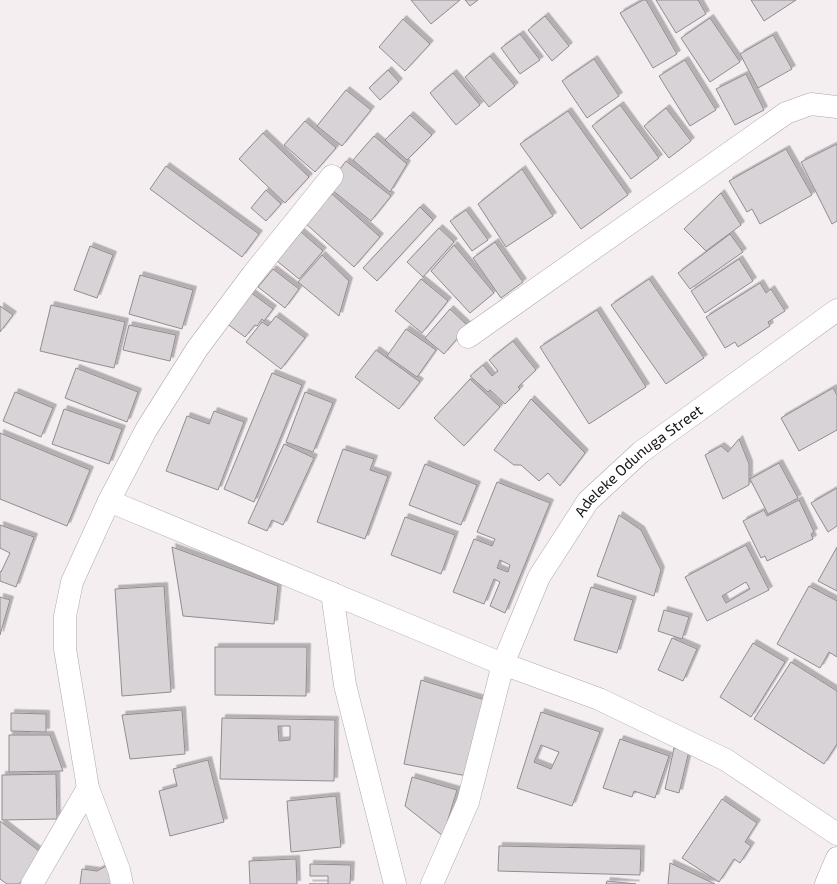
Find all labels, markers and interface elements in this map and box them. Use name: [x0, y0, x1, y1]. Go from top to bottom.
street label: Adeleke Odunuga Street: [570, 400, 706, 520]

